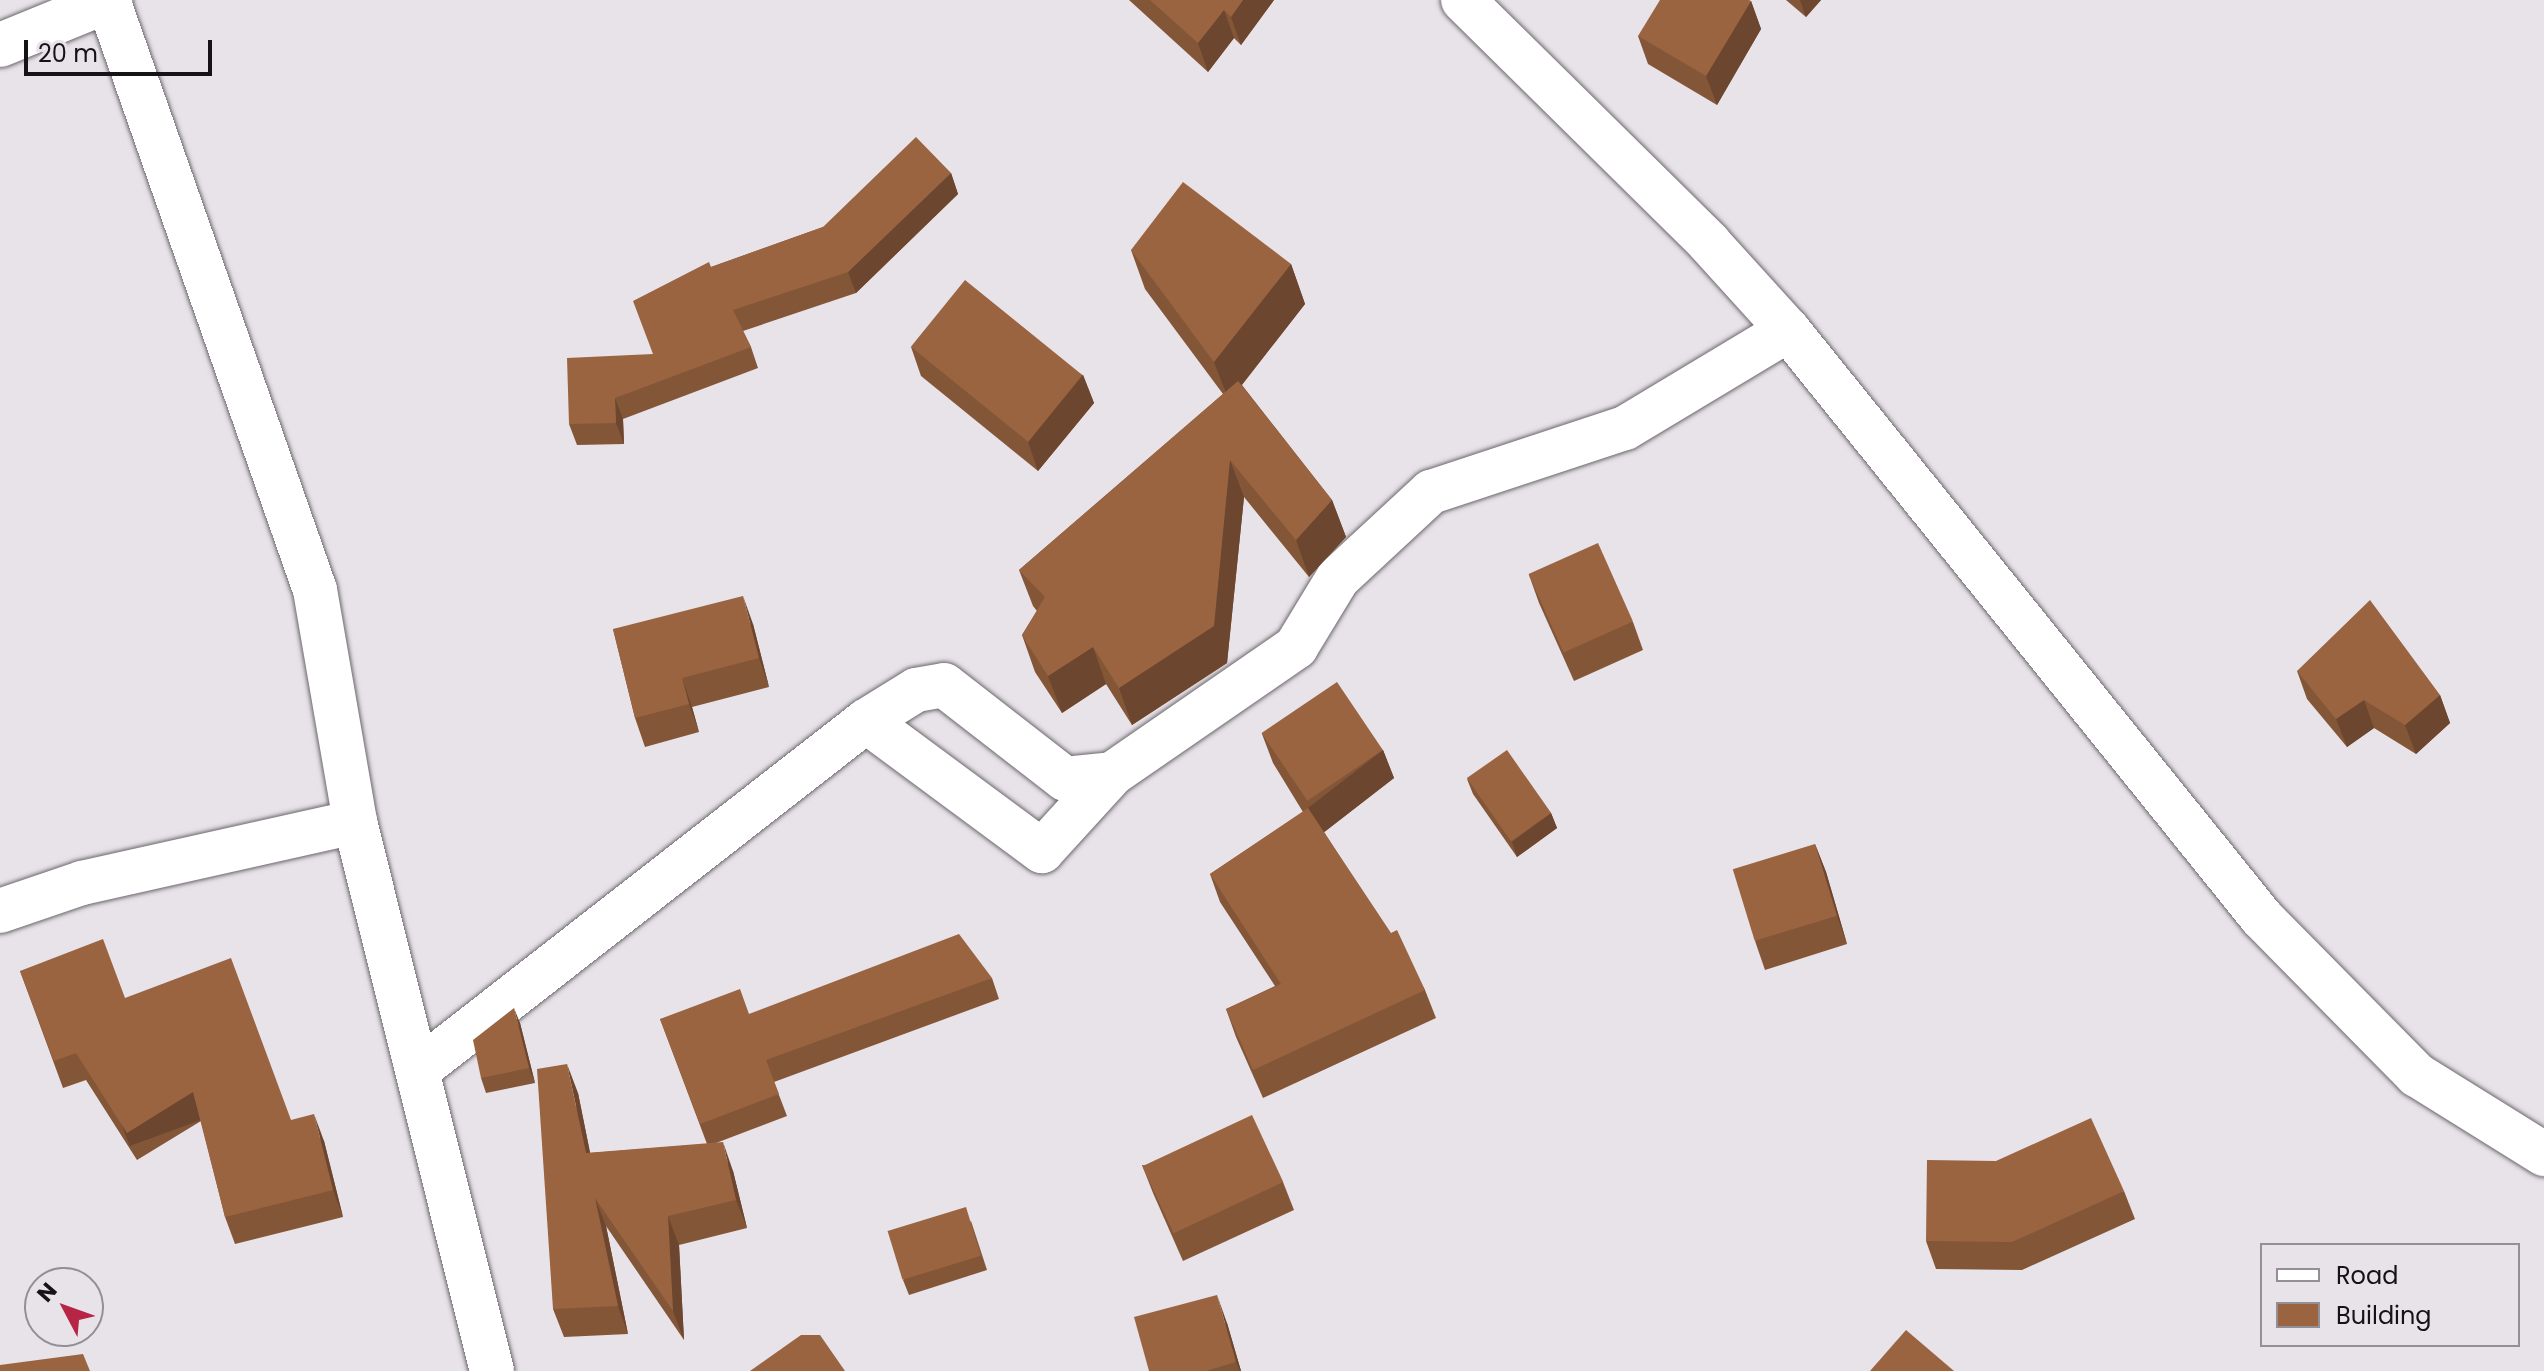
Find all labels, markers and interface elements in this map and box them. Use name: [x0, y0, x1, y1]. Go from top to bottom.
scale bar: [28, 24, 216, 74]
text: 20 m: [38, 37, 98, 70]
legend: [2260, 1243, 2520, 1347]
text: Road: [2336, 1259, 2398, 1292]
north arrow: [24, 1267, 104, 1347]
text: N: [30, 1276, 64, 1309]
text: Building: [2336, 1299, 2432, 1332]

